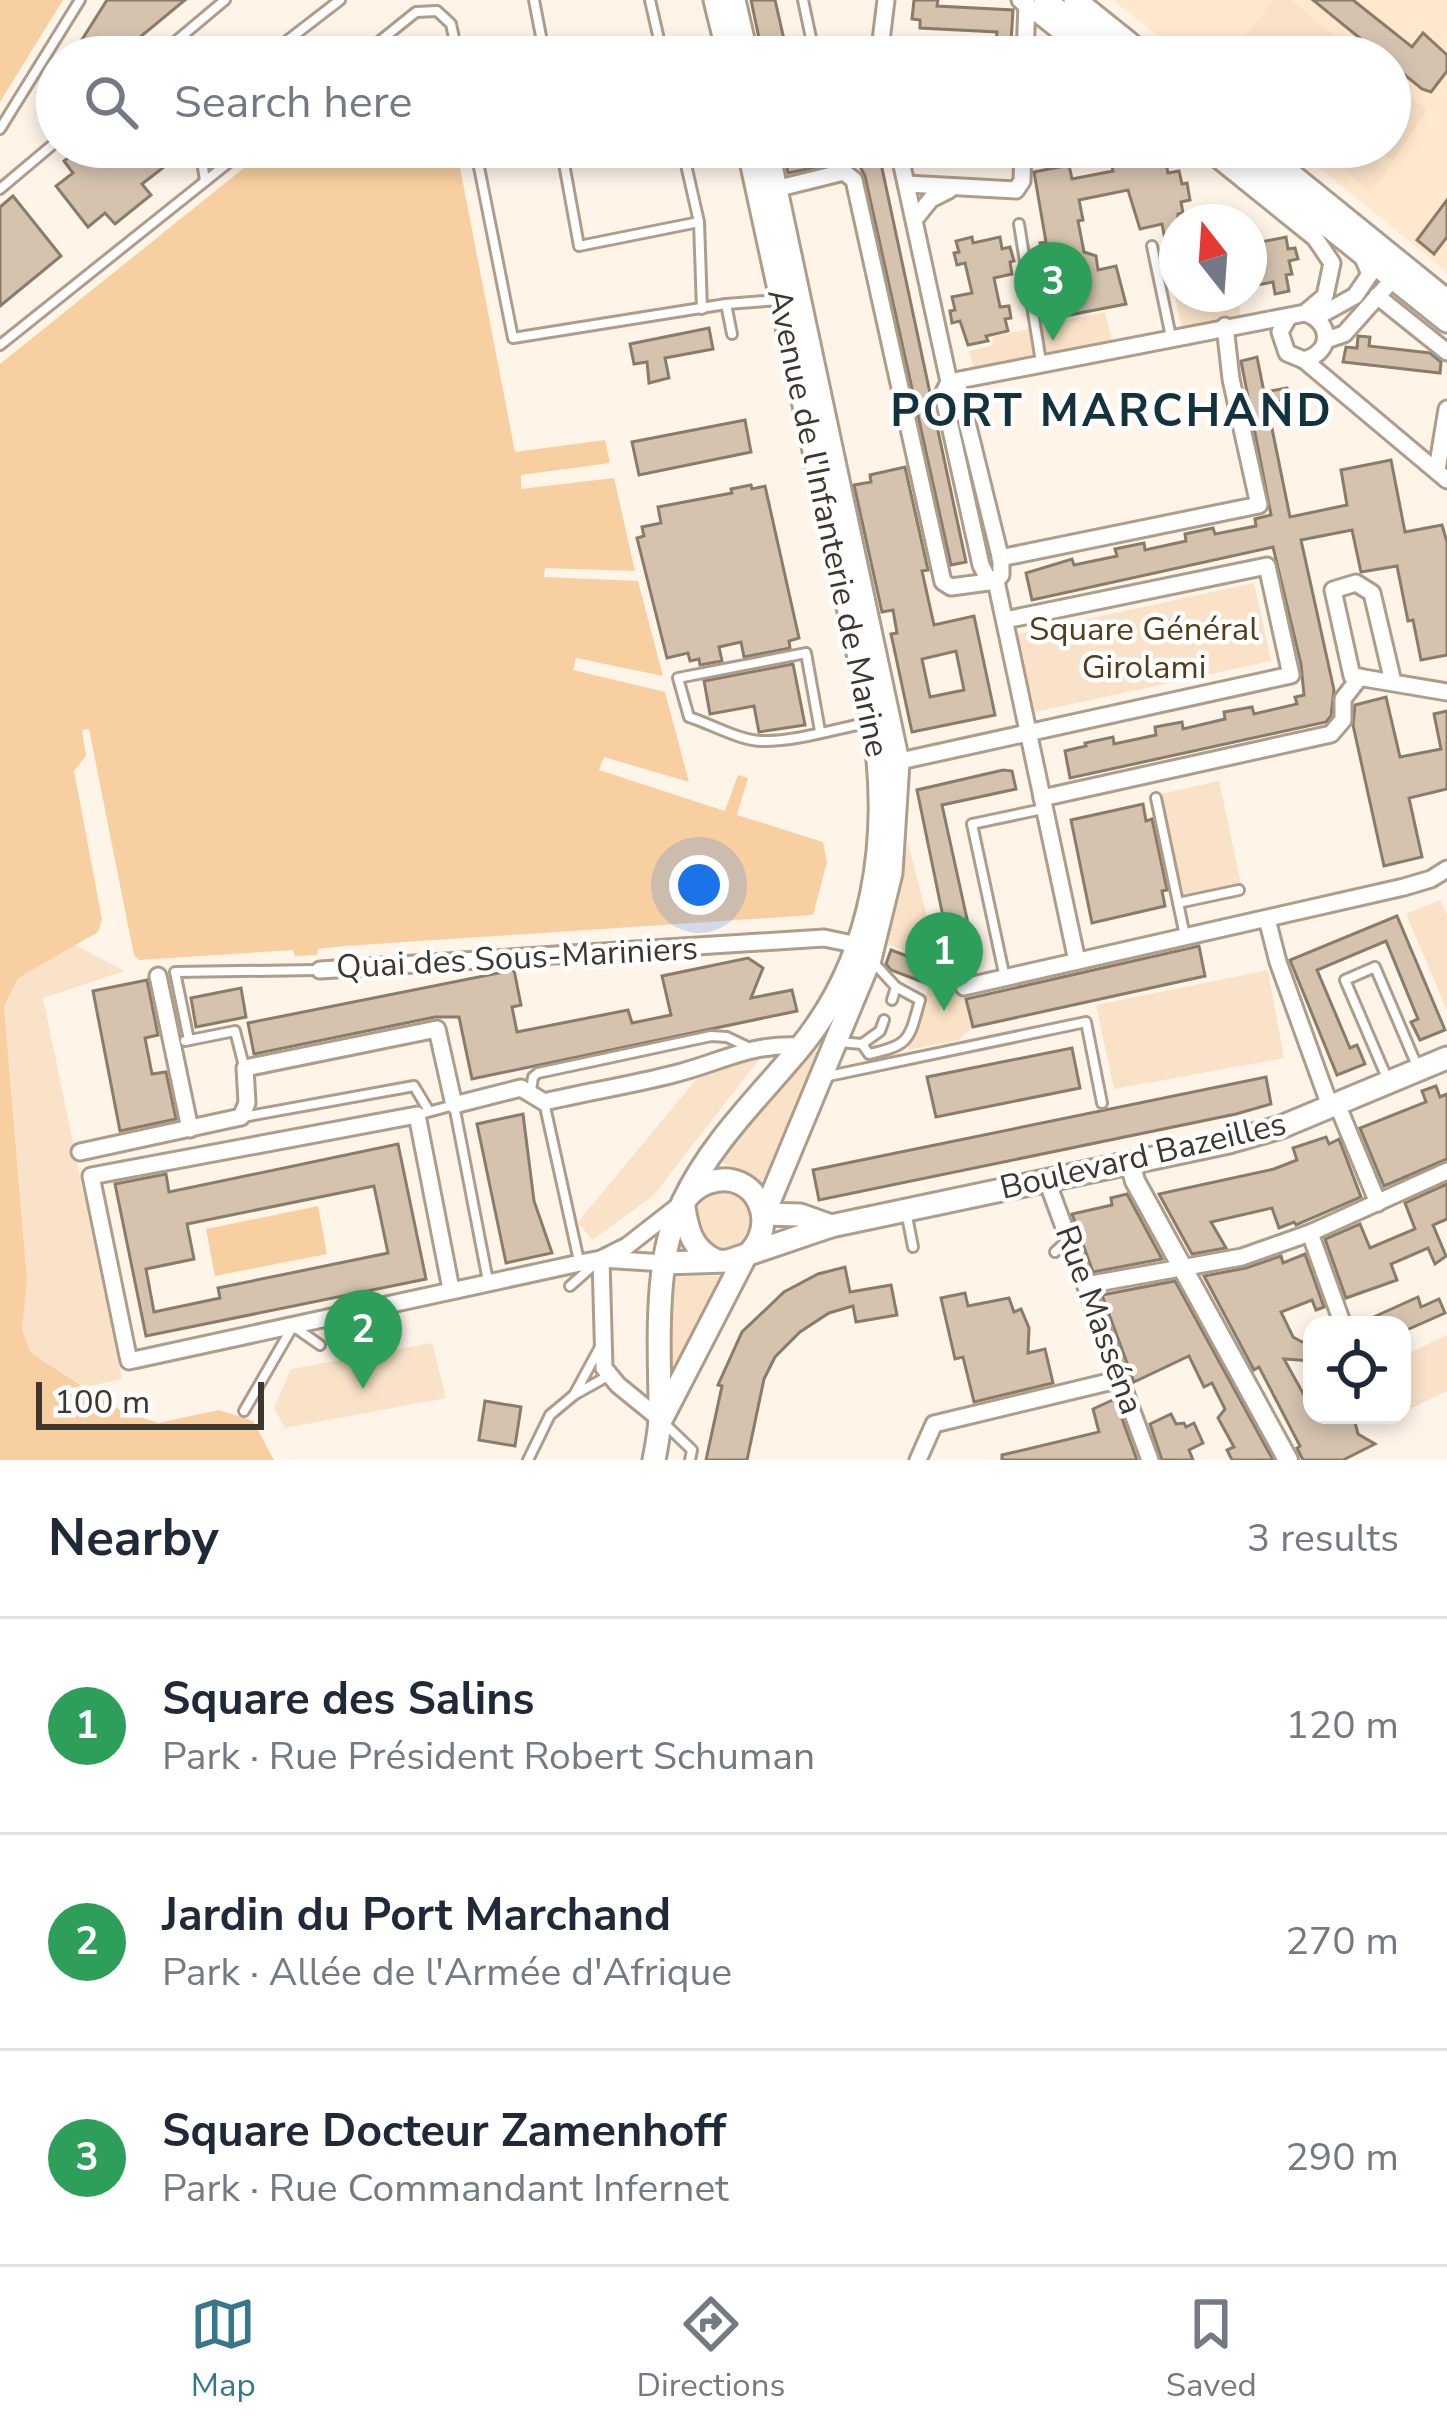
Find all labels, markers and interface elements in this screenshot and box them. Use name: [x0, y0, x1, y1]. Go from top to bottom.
search box: [36, 36, 1411, 168]
icon: search: [78, 69, 144, 135]
text: Search here: [174, 72, 413, 133]
north arrow: [1159, 204, 1267, 312]
pin: 3: [1014, 242, 1092, 341]
street label: Avenue de l'Infanterie de Marine: [756, 285, 900, 761]
district label: PORT MARCHAND: [890, 381, 1334, 442]
park label: Square Général Girolami: [1029, 607, 1259, 690]
your location: [669, 855, 729, 915]
pin: 1: [905, 912, 983, 1011]
street label: Quai des Sous-Mariniers: [335, 926, 699, 990]
street label: Boulevard Bazeilles: [996, 1101, 1290, 1211]
street label: Rue Masséna: [1044, 1219, 1154, 1421]
pin: 2: [324, 1290, 402, 1389]
map controls: [1303, 1316, 1411, 1424]
button: locate: [1303, 1316, 1411, 1424]
scale bar: [36, 1376, 264, 1429]
text: 100 m: [54, 1380, 150, 1425]
text: Nearby: [48, 1503, 219, 1573]
text: 3 results: [1247, 1512, 1399, 1565]
text: Square des Salins: [162, 1669, 535, 1730]
text: 1: [75, 1699, 99, 1752]
text: 120 m: [1285, 1699, 1399, 1752]
text: Park · Rue Président Robert Schuman: [162, 1730, 815, 1783]
text: Jardin du Port Marchand: [162, 1885, 671, 1946]
text: 2: [75, 1915, 99, 1968]
text: 270 m: [1285, 1915, 1399, 1968]
text: Park · Allée de l'Armée d'Afrique: [162, 1946, 732, 1999]
text: Square Docteur Zamenhoff: [162, 2101, 726, 2162]
text: 3: [75, 2131, 99, 2184]
text: 290 m: [1285, 2131, 1399, 2184]
text: Park · Rue Commandant Infernet: [162, 2162, 729, 2215]
tab: Map: [190, 2291, 256, 2408]
tab: Directions: [637, 2291, 785, 2408]
tab: Saved: [1166, 2291, 1257, 2408]

